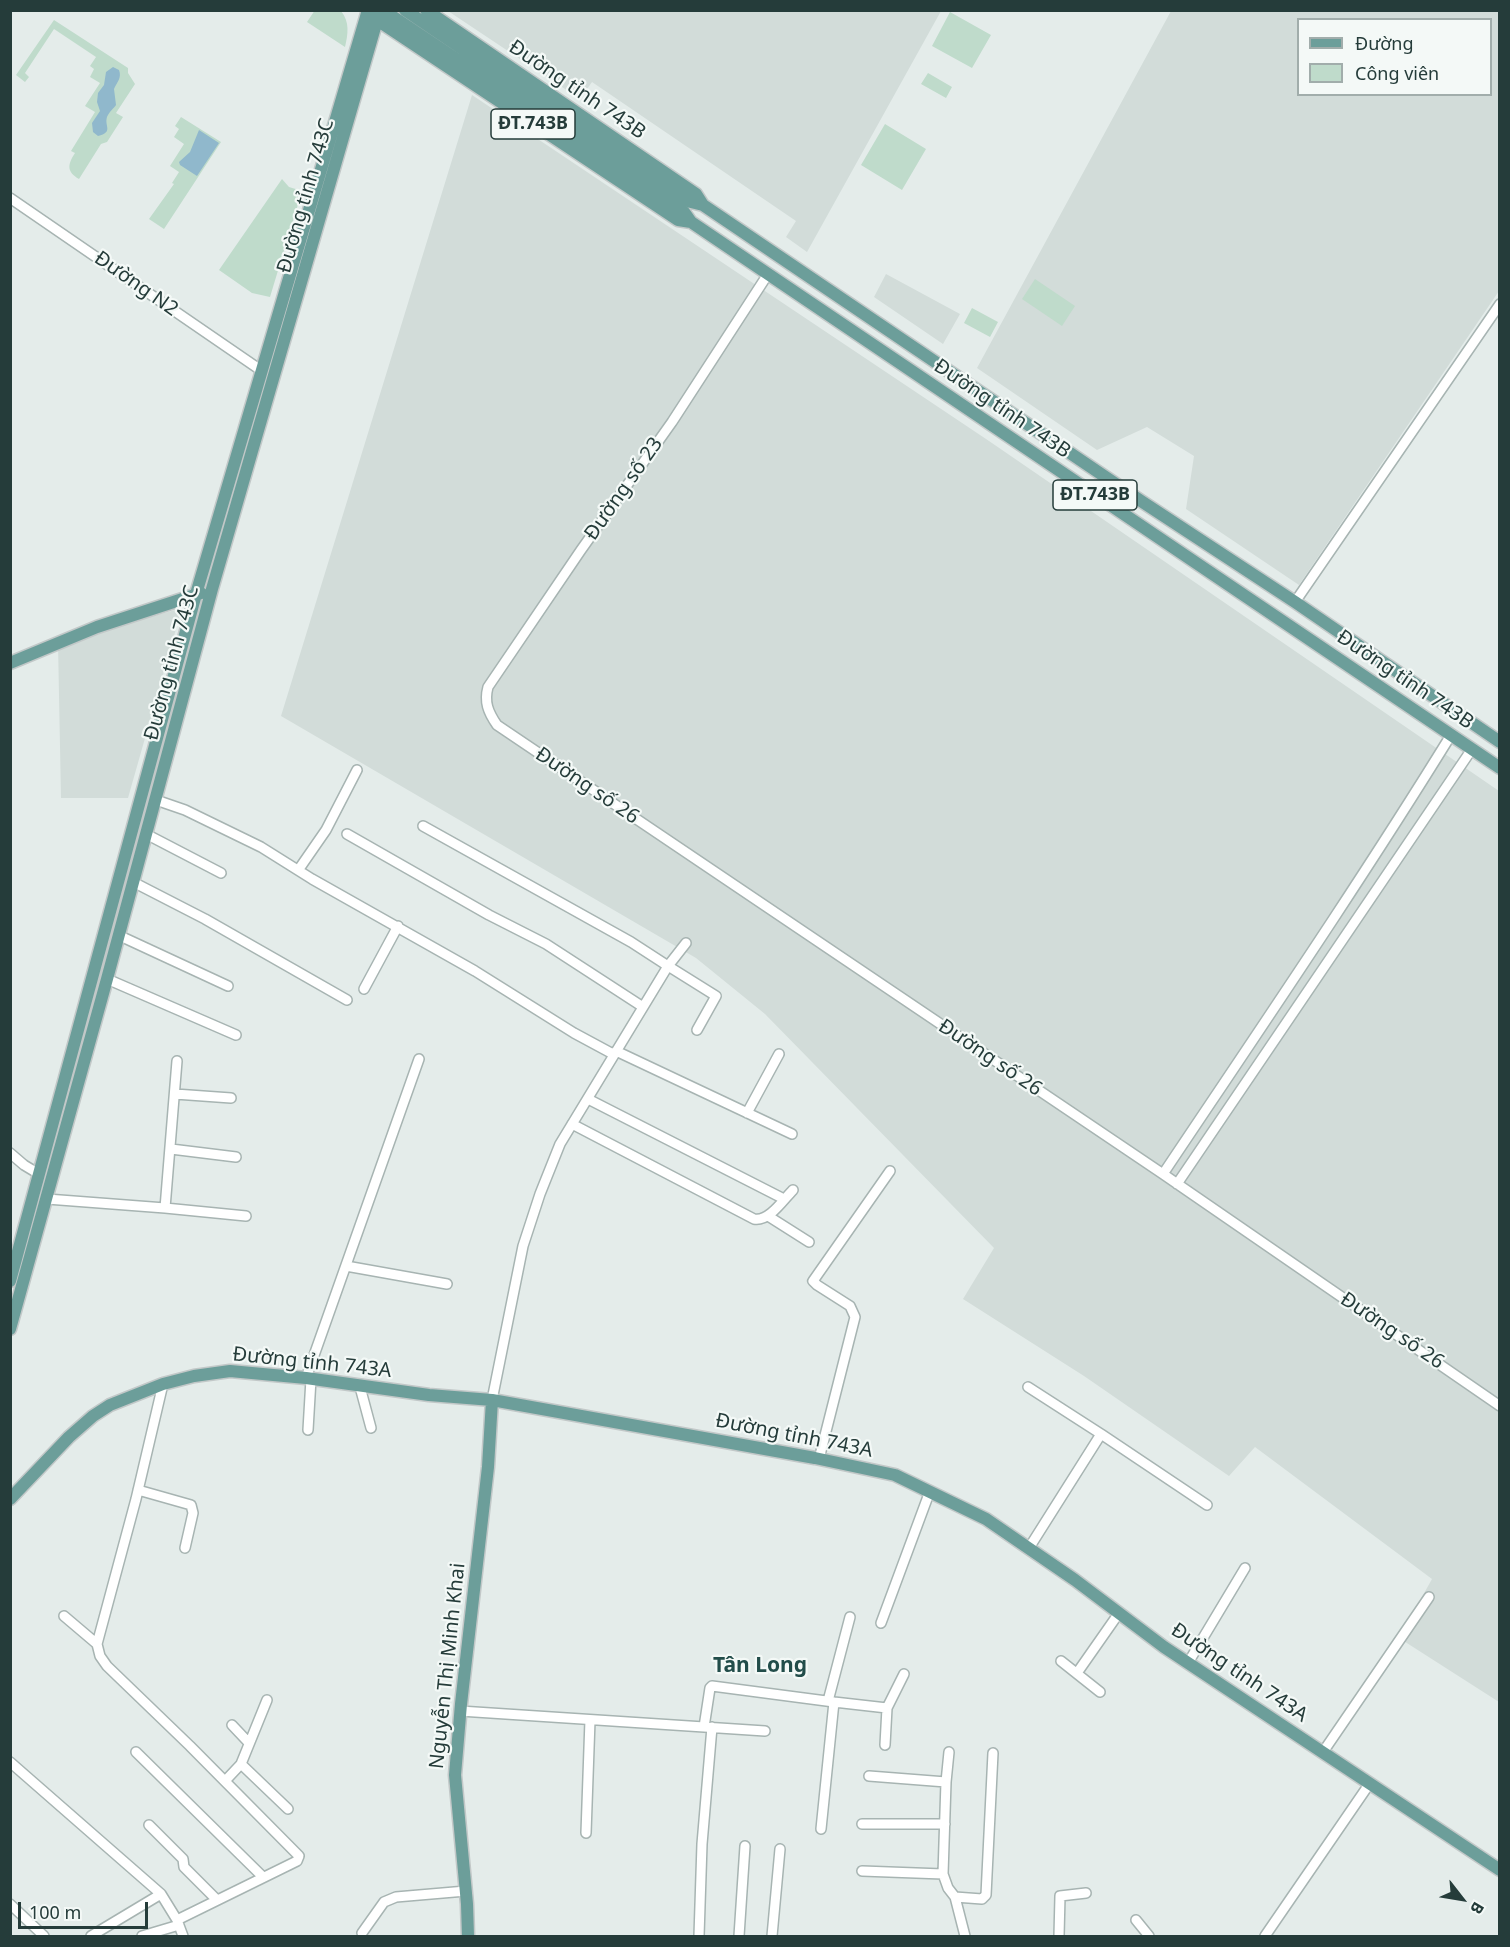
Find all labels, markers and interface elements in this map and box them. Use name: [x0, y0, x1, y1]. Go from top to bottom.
legend: [1297, 18, 1492, 96]
text: Đường: [1355, 31, 1414, 55]
street label: Đường tỉnh 743B: [504, 35, 650, 145]
text: Công viên: [1355, 61, 1439, 85]
road number: ĐT.743B: [491, 109, 575, 139]
street label: Đường tỉnh 743C: [272, 116, 340, 276]
street label: Đường N2: [89, 246, 183, 322]
street label: Đường tỉnh 743B: [929, 354, 1075, 464]
street label: Đường số 23: [580, 433, 668, 545]
road number: ĐT.743B: [1053, 480, 1137, 510]
street label: Đường tỉnh 743C: [140, 583, 204, 743]
street label: Đường tỉnh 743B: [1332, 625, 1478, 735]
street label: Đường số 26: [531, 742, 643, 830]
street label: Đường số 26: [934, 1014, 1046, 1102]
street label: Đường số 26: [1336, 1287, 1448, 1375]
street label: Đường tỉnh 743A: [231, 1343, 393, 1383]
street label: Đường tỉnh 743A: [713, 1409, 875, 1463]
street label: Nguyễn Thị Minh Khai: [425, 1562, 471, 1770]
street label: Đường tỉnh 743A: [1166, 1618, 1312, 1728]
district label: Tân Long: [713, 1653, 807, 1679]
north arrow: [1432, 1869, 1492, 1929]
scale bar: [21, 1890, 152, 1928]
text: B: [1465, 1898, 1490, 1918]
text: 100 m: [29, 1900, 81, 1924]

